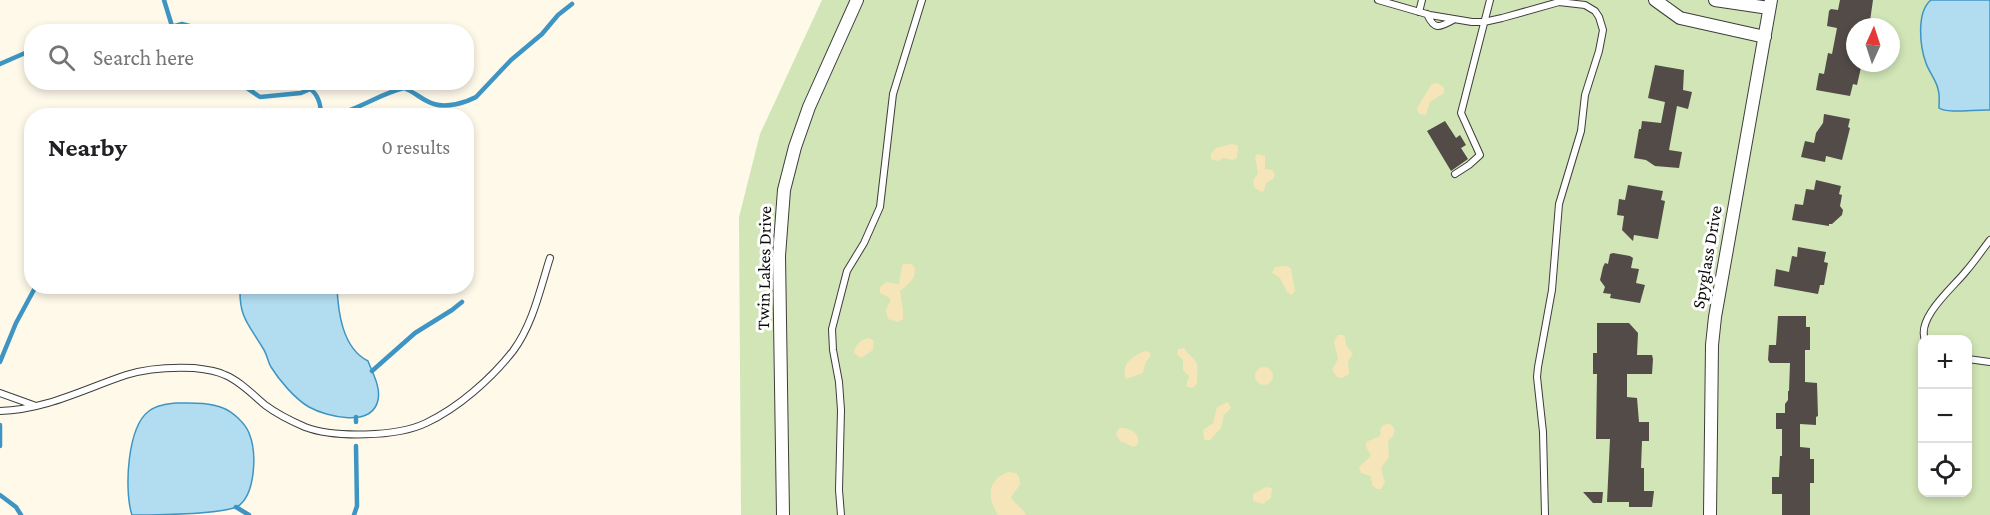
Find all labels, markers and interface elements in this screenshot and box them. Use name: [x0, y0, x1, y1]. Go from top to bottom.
north arrow: [1846, 18, 1900, 72]
search box: [24, 24, 474, 90]
icon: search: [45, 41, 78, 74]
text: Search here: [93, 45, 194, 70]
text: Nearby: [48, 133, 127, 162]
text: 0 results: [381, 136, 450, 158]
street label: Spyglass Drive: [1688, 204, 1726, 310]
street label: Twin Lakes Drive: [753, 206, 775, 330]
map controls: [1918, 335, 1972, 497]
button: +: [1918, 335, 1972, 389]
button: −: [1918, 389, 1972, 443]
button: locate: [1918, 443, 1972, 497]

